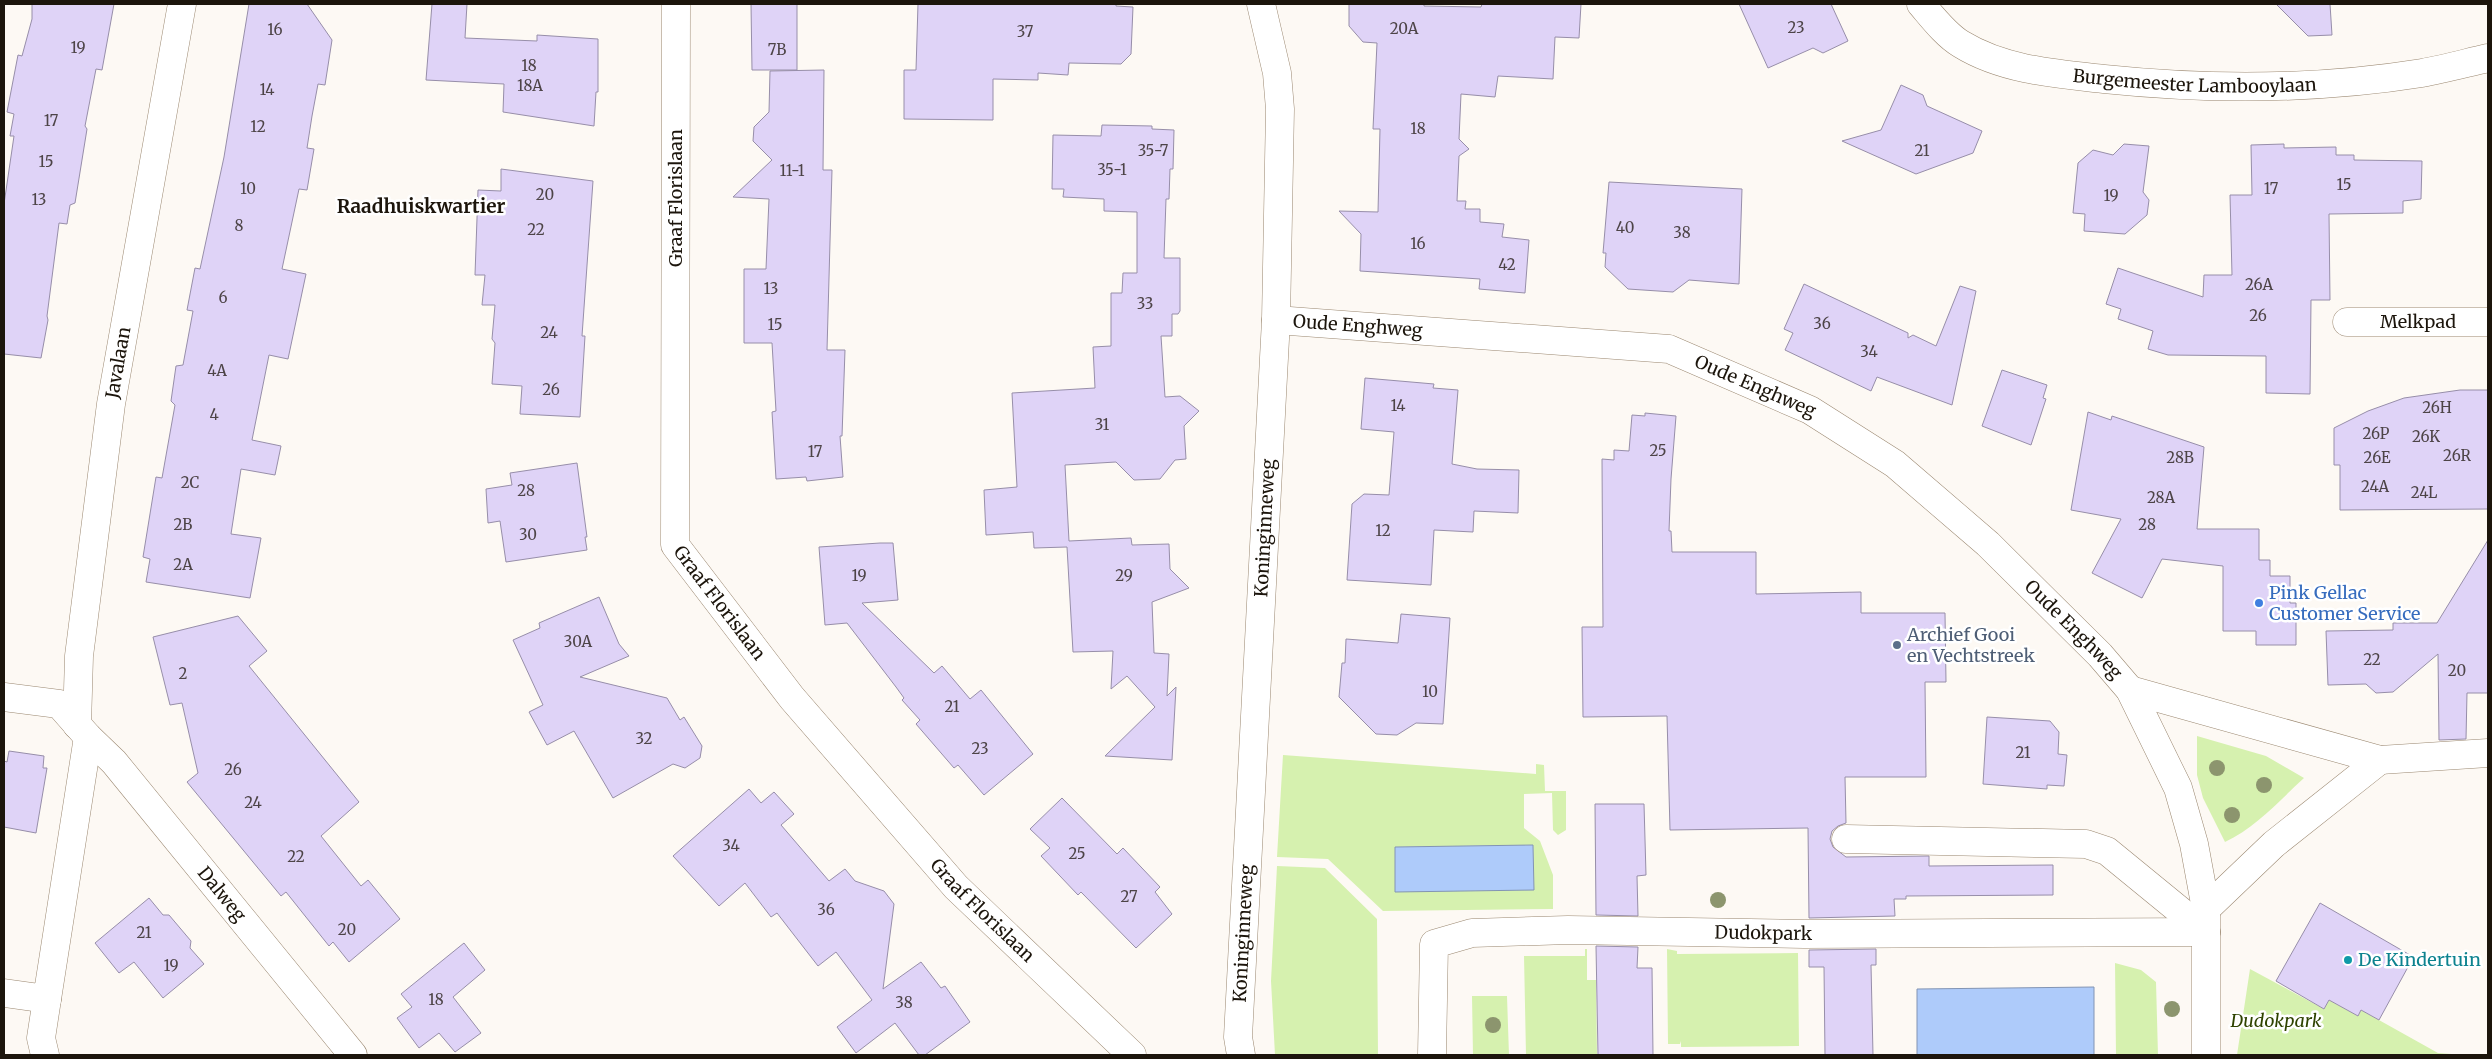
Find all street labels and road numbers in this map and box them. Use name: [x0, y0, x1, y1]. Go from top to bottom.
street label: Burgemeester Lambooylaan: [2072, 64, 2317, 98]
street label: Graaf Florislaan: [664, 129, 687, 267]
street label: Oude Enghweg: [1292, 309, 1424, 342]
street label: Melkpad: [2380, 310, 2456, 333]
street label: Javalaan: [100, 325, 136, 401]
street label: Oude Enghweg: [1691, 349, 1820, 422]
street label: Koninginneweg: [1249, 458, 1280, 598]
street label: Graaf Florislaan: [669, 541, 771, 664]
street label: Oude Enghweg: [2020, 575, 2128, 684]
street label: Graaf Florislaan: [926, 854, 1040, 967]
street label: Dalweg: [193, 862, 251, 926]
street label: Koninginneweg: [1228, 864, 1258, 1003]
street label: Dudokpark: [1714, 920, 1813, 945]

